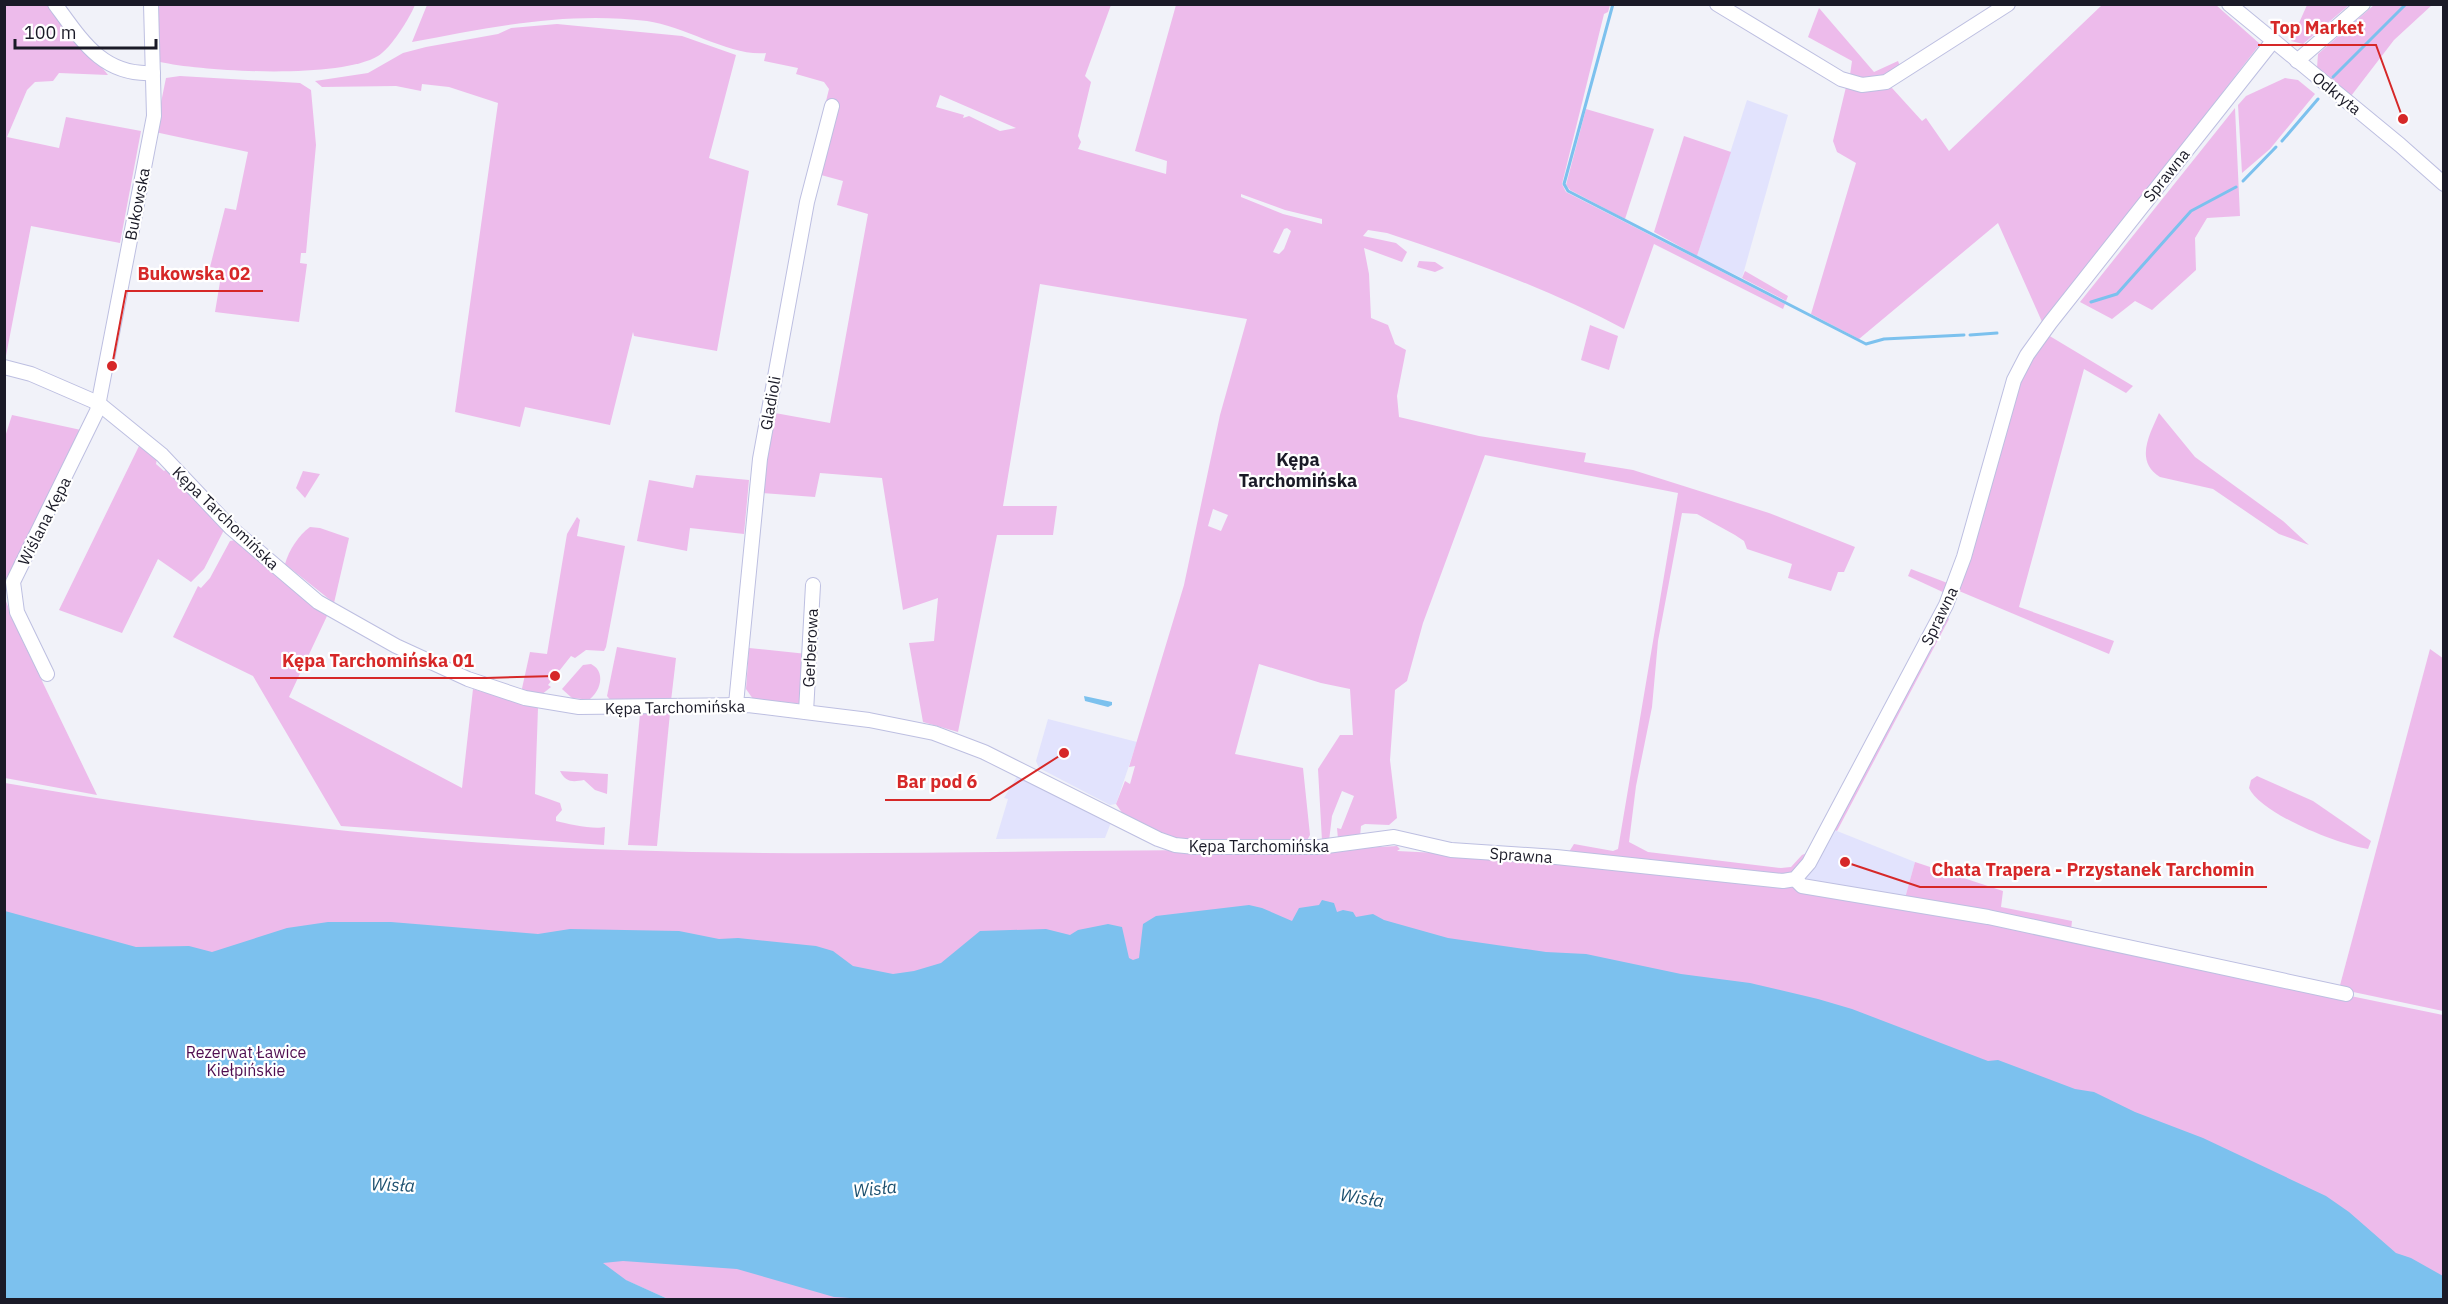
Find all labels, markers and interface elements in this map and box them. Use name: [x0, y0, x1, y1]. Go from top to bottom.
callout: Top Market: [2258, 9, 2376, 45]
scale bar: [15, 12, 156, 50]
text: Top Market: [2270, 16, 2364, 39]
text: 100 m: [24, 21, 76, 44]
street label: Odkryta: [2308, 67, 2366, 119]
street label: Sprawna: [2138, 144, 2194, 206]
street label: Bukowska: [120, 166, 154, 242]
callout: Bukowska 02: [126, 255, 263, 291]
text: Bukowska 02: [137, 262, 251, 285]
street label: Gladioli: [755, 374, 785, 432]
district label: Kępa Tarchomińska: [1239, 448, 1357, 492]
street label: Kępa Tarchomińska: [169, 462, 284, 574]
street label: Wiślana Kępa: [13, 473, 75, 569]
street label: Sprawna: [1916, 583, 1962, 649]
street label: Gerberowa: [798, 607, 822, 688]
callout: Kępa Tarchomińska 01: [270, 642, 486, 678]
text: Kępa Tarchomińska 01: [282, 649, 474, 672]
street label: Kępa Tarchomińska: [605, 696, 746, 718]
callout: Bar pod 6: [885, 764, 990, 800]
text: Bar pod 6: [897, 770, 978, 793]
street label: Kępa Tarchomińska: [1189, 836, 1330, 856]
street label: Sprawna: [1489, 843, 1553, 867]
callout: Chata Trapera - Przystanek Tarchomin: [1920, 851, 2267, 887]
text: Chata Trapera - Przystanek Tarchomin: [1931, 858, 2255, 881]
park label: Rezerwat Ławice Kiełpińskie: [186, 1042, 306, 1080]
water label: Wisła: [371, 1172, 415, 1197]
water label: Wisła: [852, 1175, 898, 1202]
water label: Wisła: [1338, 1183, 1386, 1212]

